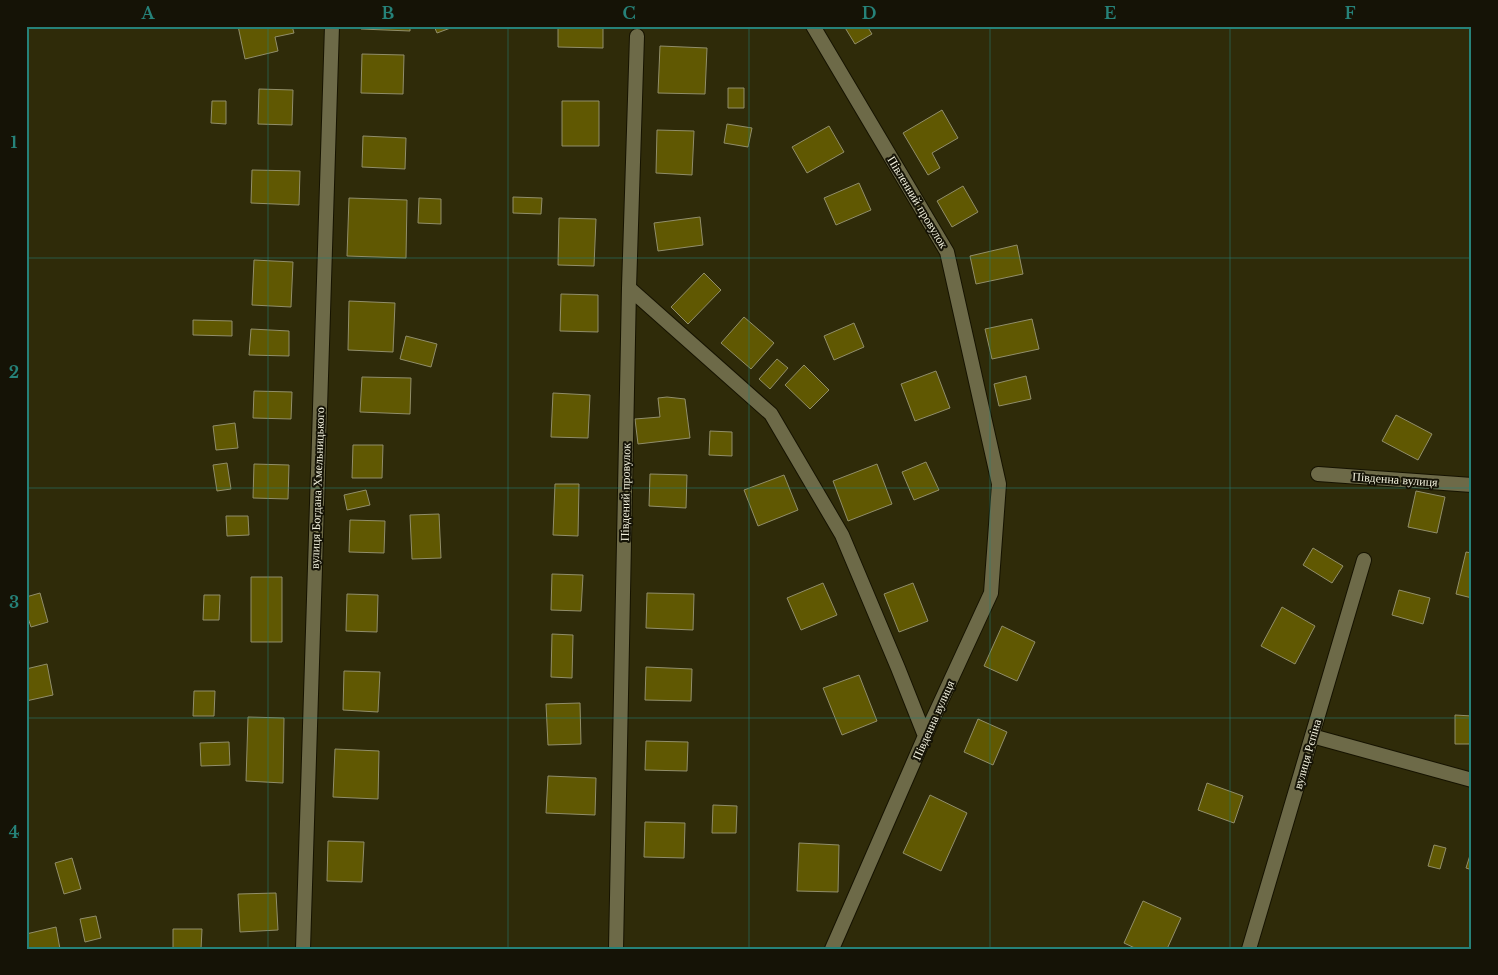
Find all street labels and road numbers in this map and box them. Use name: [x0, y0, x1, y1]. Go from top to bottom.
street label: Півленний провулок: [885, 153, 952, 251]
street label: вулиця Богдана Хмельницького: [307, 407, 327, 569]
street label: Південий провулок: [617, 442, 633, 541]
street label: Південна вулиця: [1352, 469, 1439, 489]
street label: Південна вулиця: [909, 677, 957, 762]
street label: вулиця Рєпіна: [1290, 717, 1324, 791]

